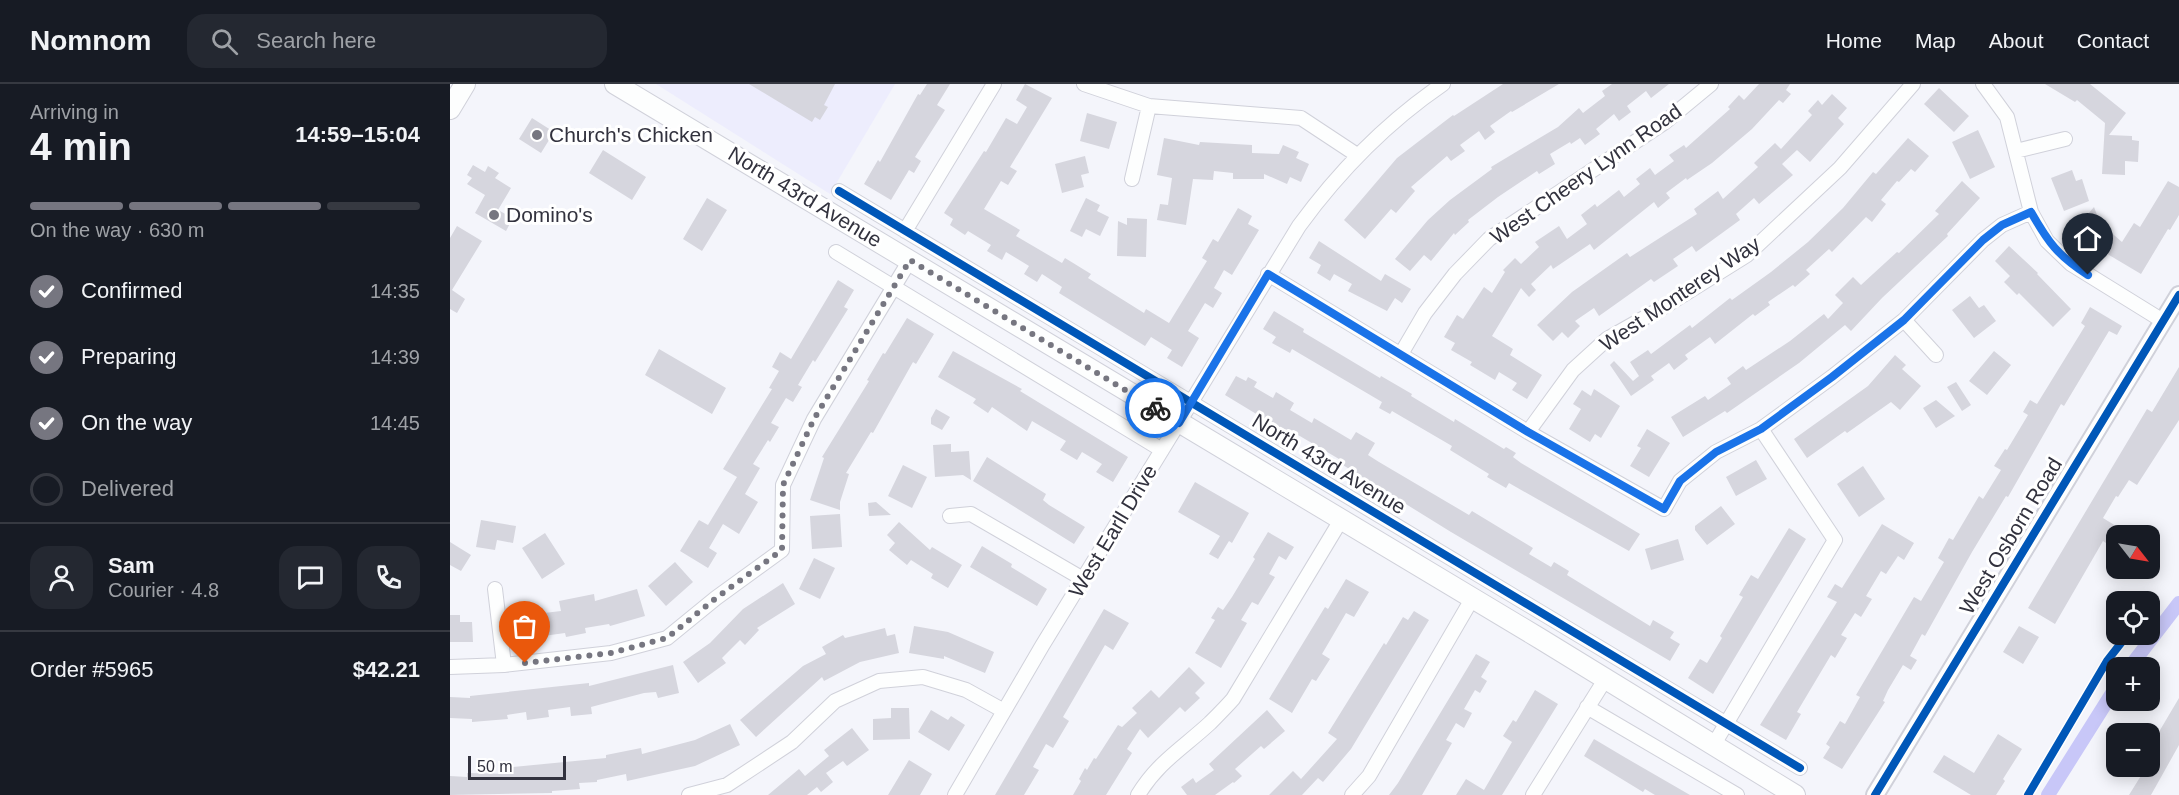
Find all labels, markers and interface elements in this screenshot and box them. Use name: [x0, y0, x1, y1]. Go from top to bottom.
search box: [187, 14, 607, 68]
text: Nomnom: [30, 25, 151, 56]
icon: search: [208, 25, 241, 58]
text: Search here: [256, 28, 376, 53]
text: Home: [1826, 29, 1882, 52]
text: Map: [1915, 29, 1956, 52]
text: About: [1989, 29, 2044, 52]
text: Contact: [2077, 29, 2149, 52]
street label: West Cheery Lynn Road: [1486, 99, 1686, 248]
text: Arriving in: [30, 101, 119, 123]
text: 14:59–15:04: [295, 122, 420, 147]
place label: Church's Chicken: [549, 123, 713, 146]
text: 4 min: [30, 125, 132, 168]
marker: Church's Chicken: [530, 128, 544, 142]
street label: North 43rd Avenue: [724, 142, 886, 251]
place label: Domino's: [506, 203, 593, 226]
marker: Domino's: [487, 208, 501, 222]
pin: [2062, 213, 2113, 275]
text: On the way · 630 m: [30, 219, 205, 241]
icon: home: [2071, 222, 2104, 255]
street label: West Monterey Way: [1595, 231, 1764, 356]
icon: check: [30, 275, 63, 308]
text: Confirmed: [81, 278, 182, 303]
text: 14:35: [370, 280, 420, 302]
icon: check: [30, 341, 63, 374]
text: Preparing: [81, 344, 176, 369]
text: 14:39: [370, 346, 420, 368]
courier: [1125, 378, 1185, 438]
icon: bike: [1139, 392, 1172, 425]
icon: check: [30, 407, 63, 440]
street label: North 43rd Avenue: [1248, 409, 1410, 518]
text: On the way: [81, 410, 192, 435]
text: 14:45: [370, 412, 420, 434]
street label: West Osborn Road: [1955, 453, 2066, 618]
street label: West Earll Drive: [1064, 460, 1161, 601]
text: Delivered: [81, 476, 174, 501]
north arrow: [2106, 525, 2160, 579]
map controls: [2106, 525, 2160, 777]
button: person: [30, 546, 93, 609]
button: chat: [279, 546, 342, 609]
button: phone: [357, 546, 420, 609]
text: Sam: [108, 553, 154, 578]
text: Courier · 4.8: [108, 579, 219, 601]
button: locate: [2106, 591, 2160, 645]
pin: [499, 601, 550, 663]
icon: bag: [508, 610, 541, 643]
text: Order #5965: [30, 657, 154, 682]
text: $42.21: [353, 657, 420, 682]
button: +: [2106, 657, 2160, 711]
button: −: [2106, 723, 2160, 777]
scale bar: [468, 753, 566, 780]
text: 50 m: [477, 758, 513, 775]

